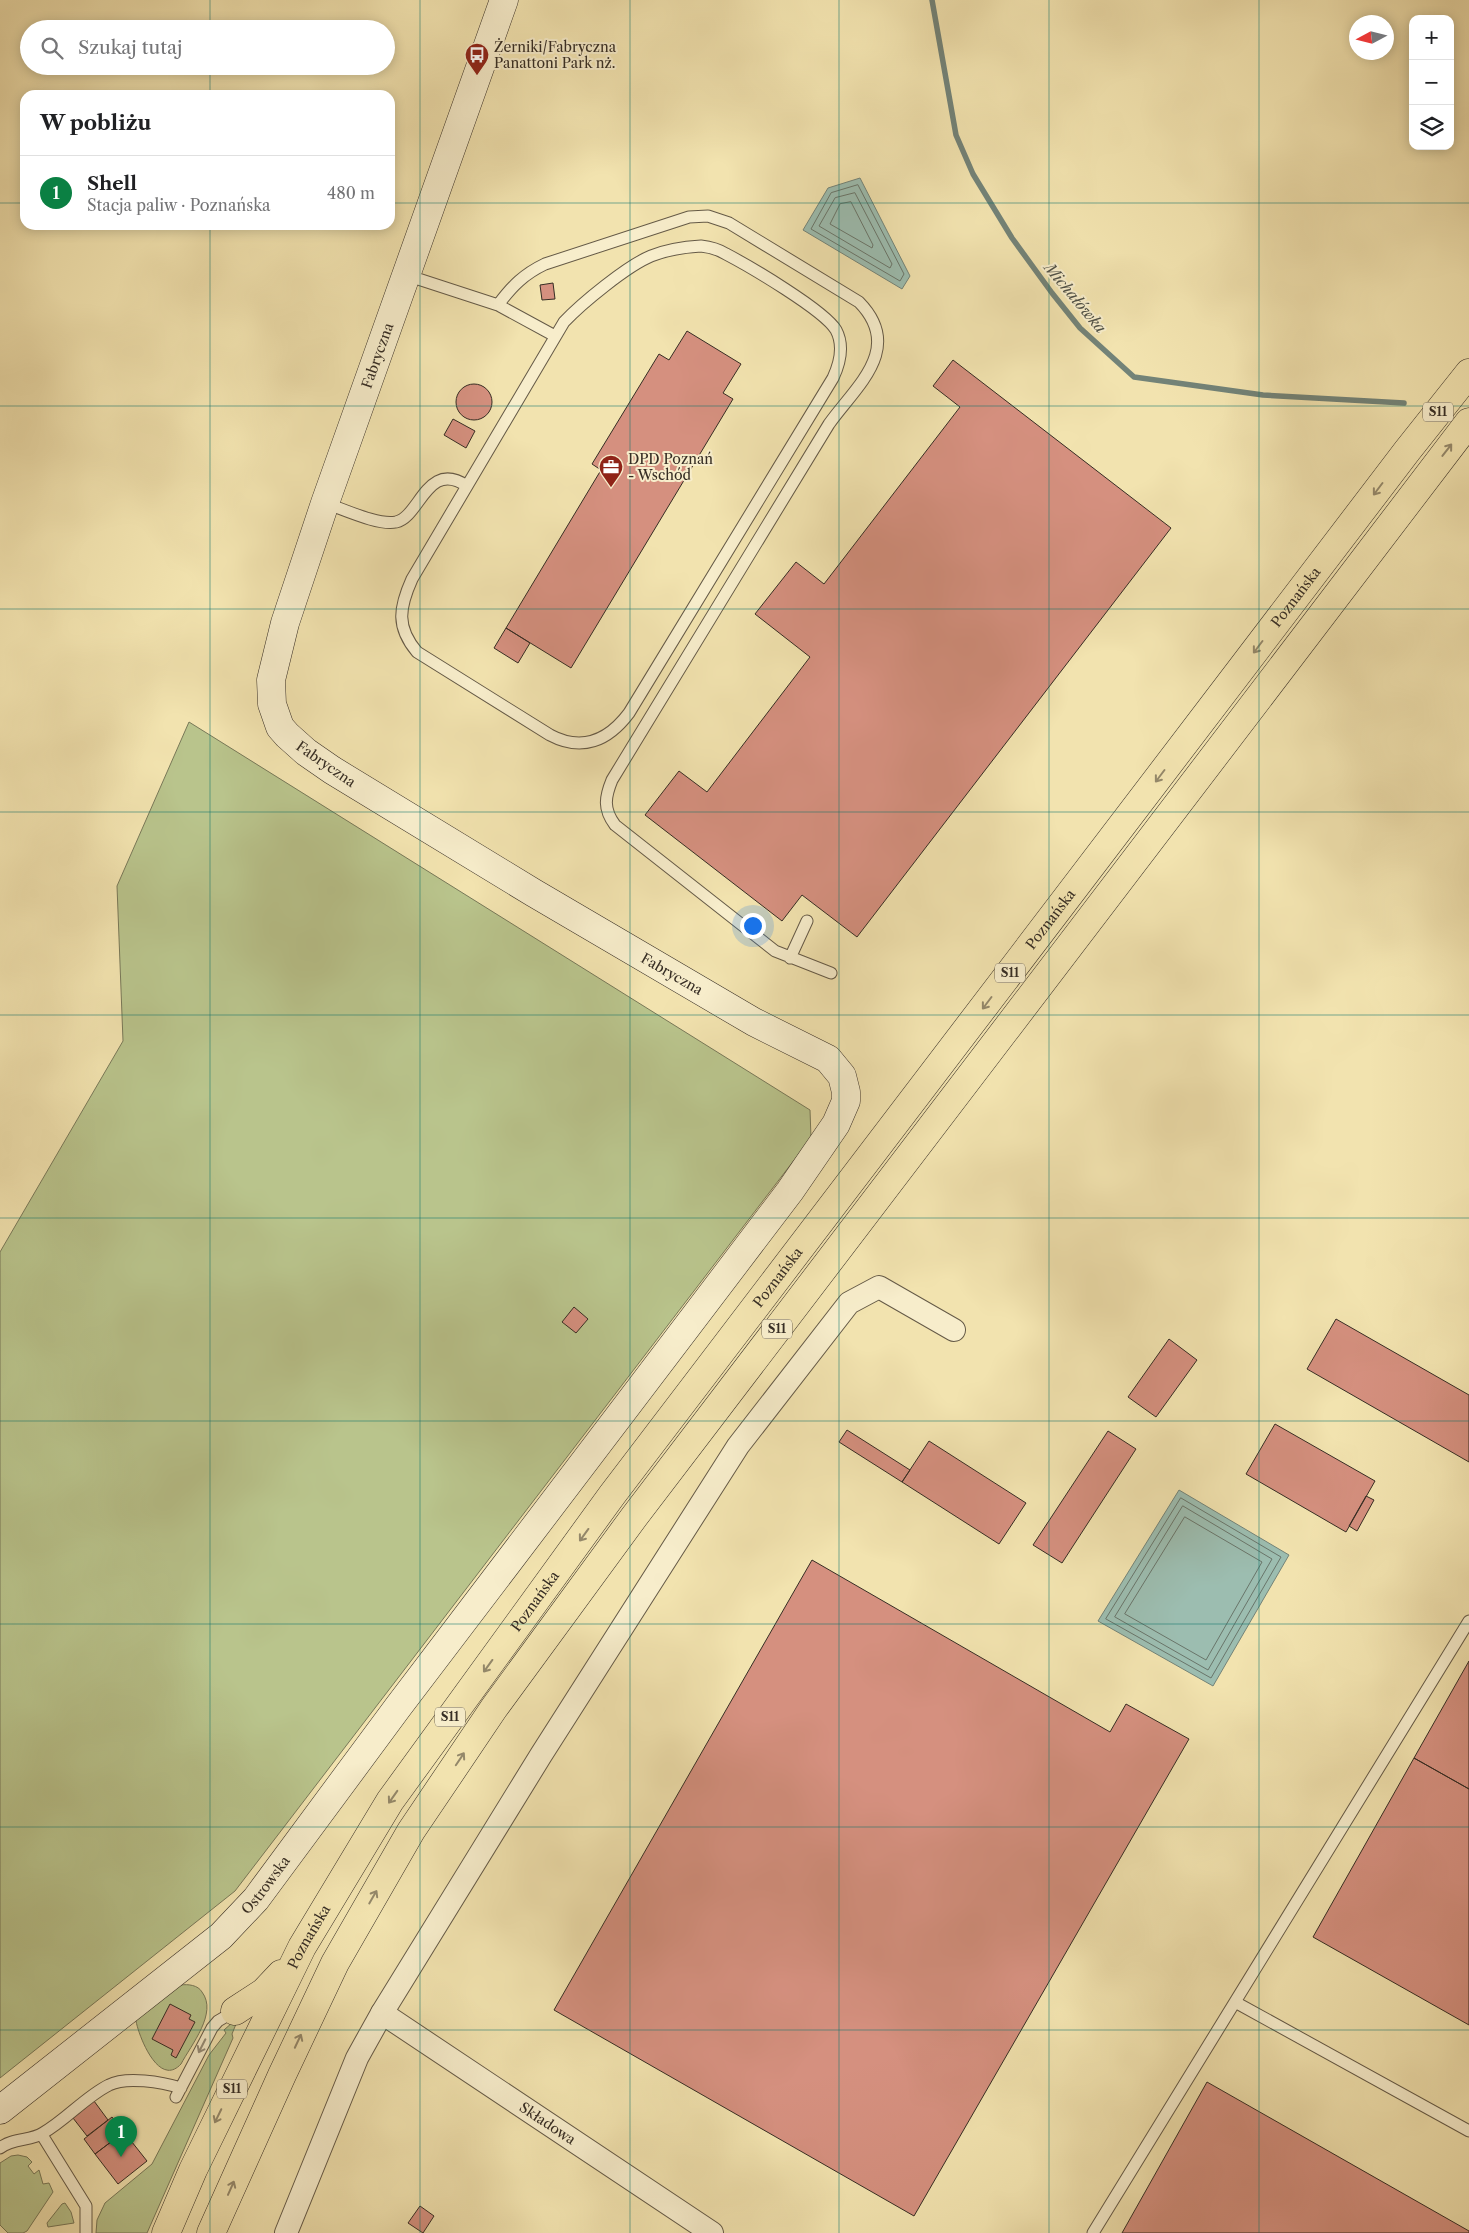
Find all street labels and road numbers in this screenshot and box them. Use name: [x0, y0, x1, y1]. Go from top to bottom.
street label: Fabryczna: [358, 320, 398, 391]
road number: S11: [1423, 402, 1453, 422]
street label: Poznańska: [1267, 563, 1325, 631]
street label: Fabryczna: [293, 737, 360, 791]
street label: Poznańska: [1022, 885, 1079, 953]
street label: Fabryczna: [638, 949, 707, 999]
road number: S11: [995, 964, 1025, 982]
street label: Poznańska: [749, 1243, 807, 1311]
road number: S11: [762, 1320, 792, 1338]
street label: Poznańska: [507, 1567, 563, 1635]
road number: S11: [435, 1708, 465, 1726]
street label: Ostrowska: [237, 1852, 294, 1918]
street label: Poznańska: [284, 1901, 335, 1972]
road number: S11: [217, 2080, 247, 2098]
street label: Składowa: [516, 2098, 580, 2149]

